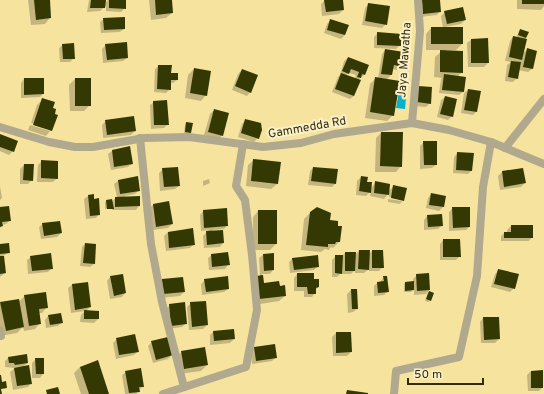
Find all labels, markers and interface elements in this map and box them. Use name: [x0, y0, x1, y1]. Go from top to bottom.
street label: Jaya Mawatha: [394, 22, 416, 98]
street label: Gammedda Rd: [267, 113, 348, 143]
scale bar: [408, 360, 483, 386]
text: 50 m: [414, 367, 442, 383]

